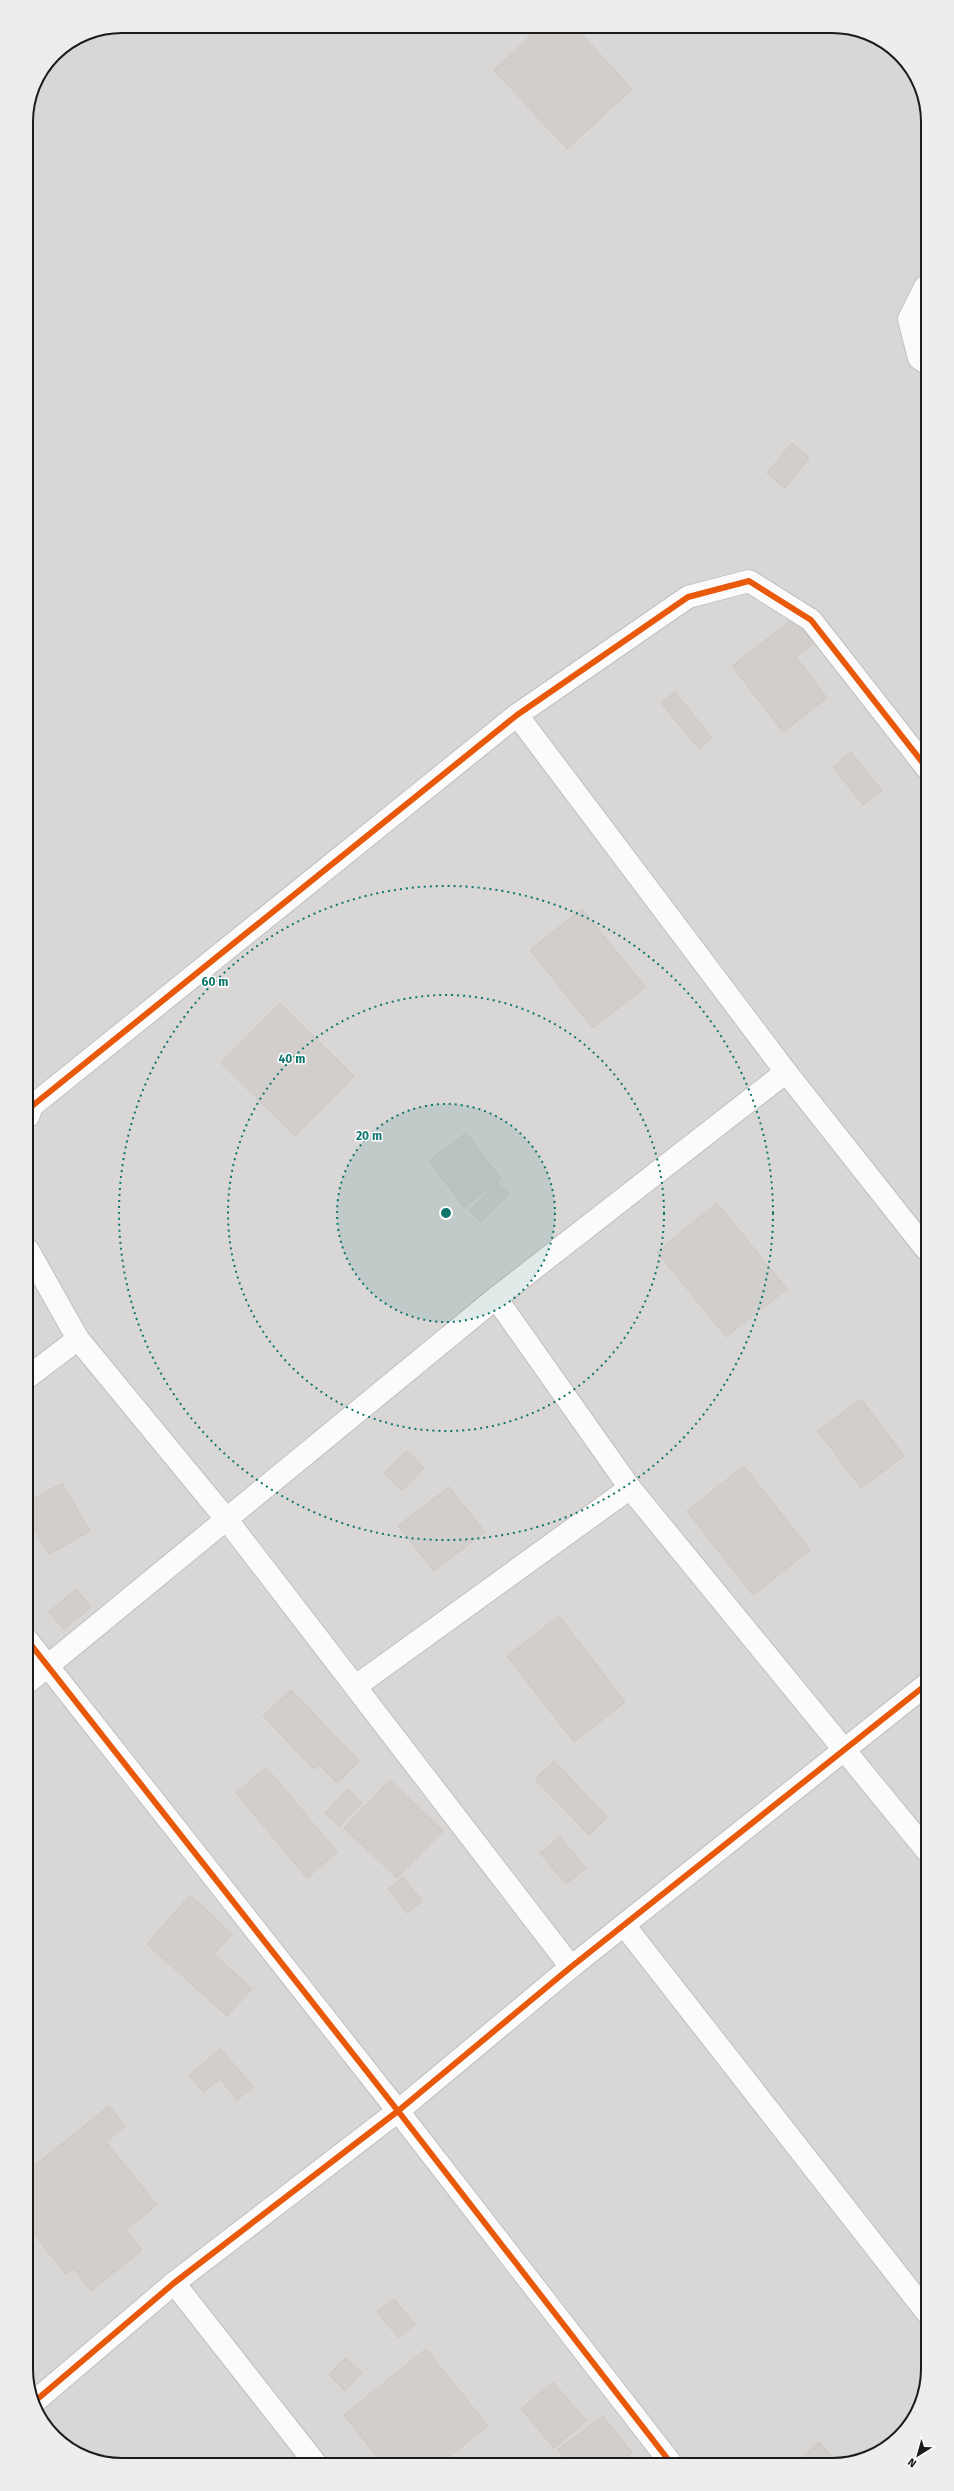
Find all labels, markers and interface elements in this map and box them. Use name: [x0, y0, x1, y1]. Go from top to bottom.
text: 60 m: [202, 975, 228, 989]
text: 40 m: [279, 1052, 305, 1066]
text: 20 m: [356, 1129, 382, 1143]
centre of rings: [439, 1206, 453, 1220]
north arrow: [898, 2435, 938, 2475]
text: N: [905, 2455, 919, 2470]

